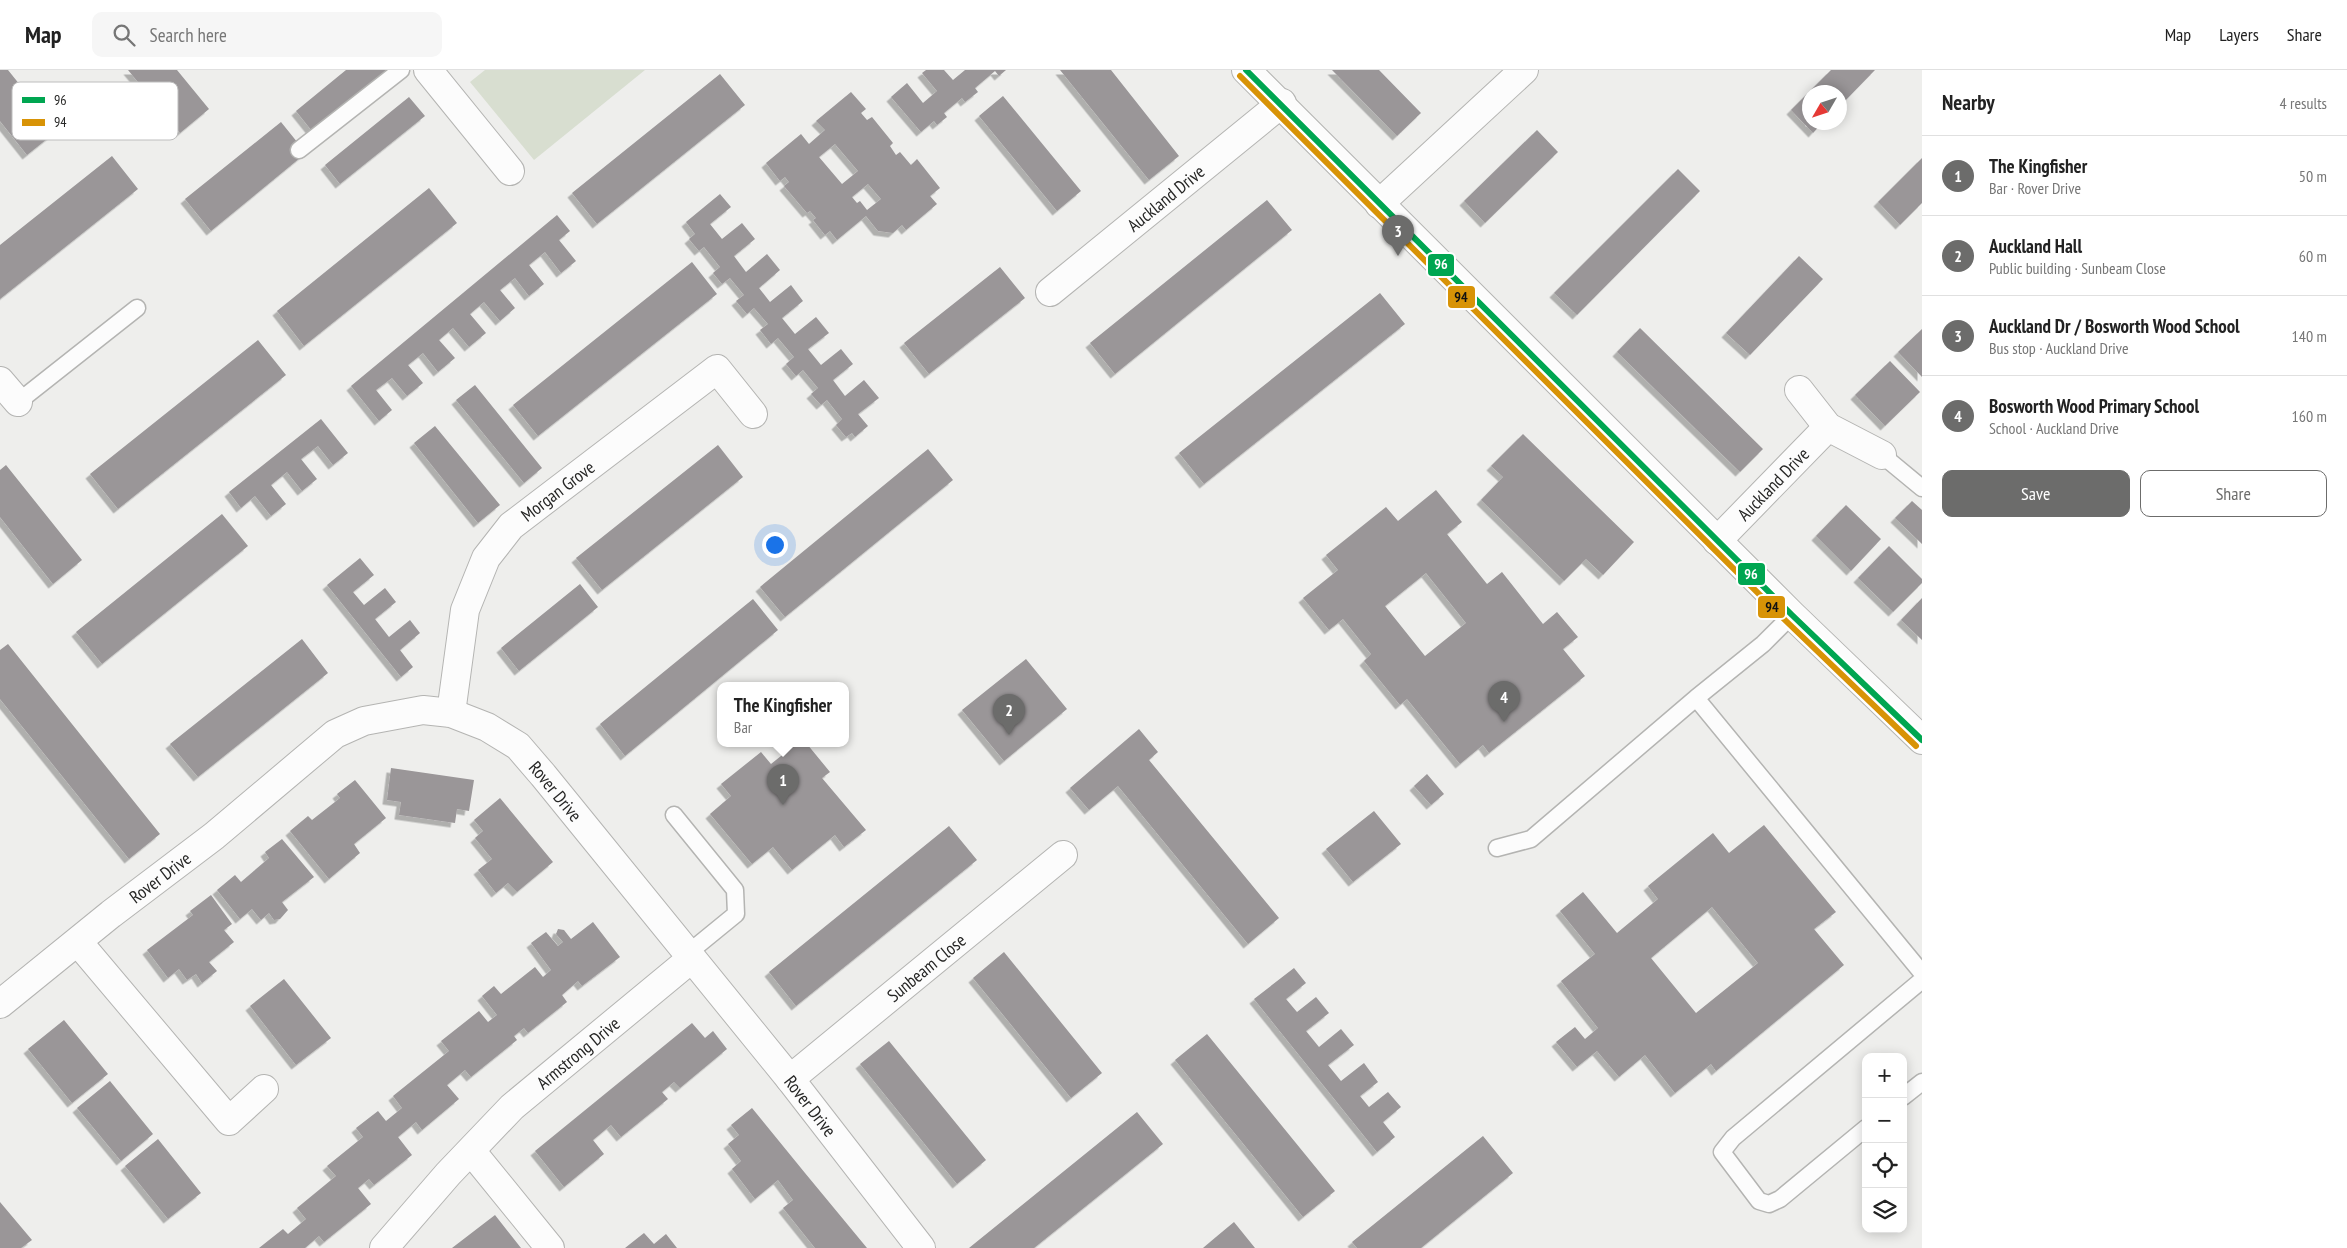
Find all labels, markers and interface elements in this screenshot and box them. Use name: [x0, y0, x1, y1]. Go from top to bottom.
search box: [92, 12, 442, 57]
text: Map: [25, 19, 62, 50]
icon: search: [110, 21, 138, 49]
text: Search here: [150, 23, 227, 47]
text: Map: [2165, 23, 2191, 46]
text: Layers: [2219, 23, 2259, 46]
text: Share: [2287, 23, 2322, 46]
legend: [12, 82, 178, 140]
north arrow: [1802, 85, 1847, 130]
text: Nearby: [1942, 89, 1995, 116]
text: 96: [54, 91, 67, 109]
text: 4 results: [2280, 93, 2327, 113]
text: 94: [54, 113, 67, 131]
text: The Kingfisher: [1989, 154, 2087, 178]
street label: Auckland Drive: [1122, 159, 1209, 236]
text: 1: [1954, 166, 1962, 186]
text: 50 m: [2299, 166, 2327, 186]
text: Bar · Rover Drive: [1989, 178, 2081, 198]
pin: 3: [1382, 215, 1414, 256]
text: Auckland Hall: [1989, 234, 2082, 258]
text: 2: [1954, 246, 1962, 266]
text: 60 m: [2299, 246, 2327, 266]
line badge: 96: [1427, 253, 1455, 277]
text: 96: [1434, 255, 1448, 273]
text: Public building · Sunbeam Close: [1989, 258, 2166, 278]
line badge: 94: [1447, 285, 1476, 309]
text: 94: [1454, 288, 1468, 306]
text: Auckland Dr / Bosworth Wood School: [1989, 314, 2240, 338]
text: 3: [1954, 326, 1962, 346]
text: 140 m: [2292, 326, 2327, 346]
text: Bus stop · Auckland Drive: [1989, 338, 2129, 358]
text: Bosworth Wood Primary School: [1989, 394, 2199, 418]
text: 4: [1954, 406, 1962, 426]
text: 160 m: [2292, 406, 2327, 426]
text: School · Auckland Drive: [1989, 418, 2119, 438]
street label: Auckland Drive: [1732, 442, 1814, 525]
street label: Morgan Grove: [516, 455, 599, 526]
button: Save: [1942, 470, 2130, 517]
button: Share: [2140, 470, 2327, 517]
your location: [762, 532, 788, 558]
line badge: 96: [1737, 562, 1766, 586]
text: 96: [1744, 565, 1758, 583]
line badge: 94: [1757, 595, 1786, 619]
text: 94: [1765, 598, 1779, 616]
pin: 4: [1488, 681, 1520, 722]
popup: [717, 682, 849, 747]
text: The Kingfisher: [734, 693, 832, 717]
pin: 2: [993, 694, 1025, 735]
text: Bar: [734, 717, 752, 737]
street label: Rover Drive: [524, 756, 587, 826]
pin: 1: [767, 764, 799, 805]
street label: Rover Drive: [124, 846, 195, 908]
street label: Sunbeam Close: [882, 928, 970, 1006]
street label: Armstrong Drive: [532, 1011, 624, 1094]
map controls: [1862, 1053, 1907, 1233]
button: +: [1862, 1053, 1907, 1098]
street label: Rover Drive: [780, 1070, 842, 1141]
button: −: [1862, 1098, 1907, 1143]
button: locate: [1862, 1143, 1907, 1188]
button: layers: [1862, 1188, 1907, 1233]

